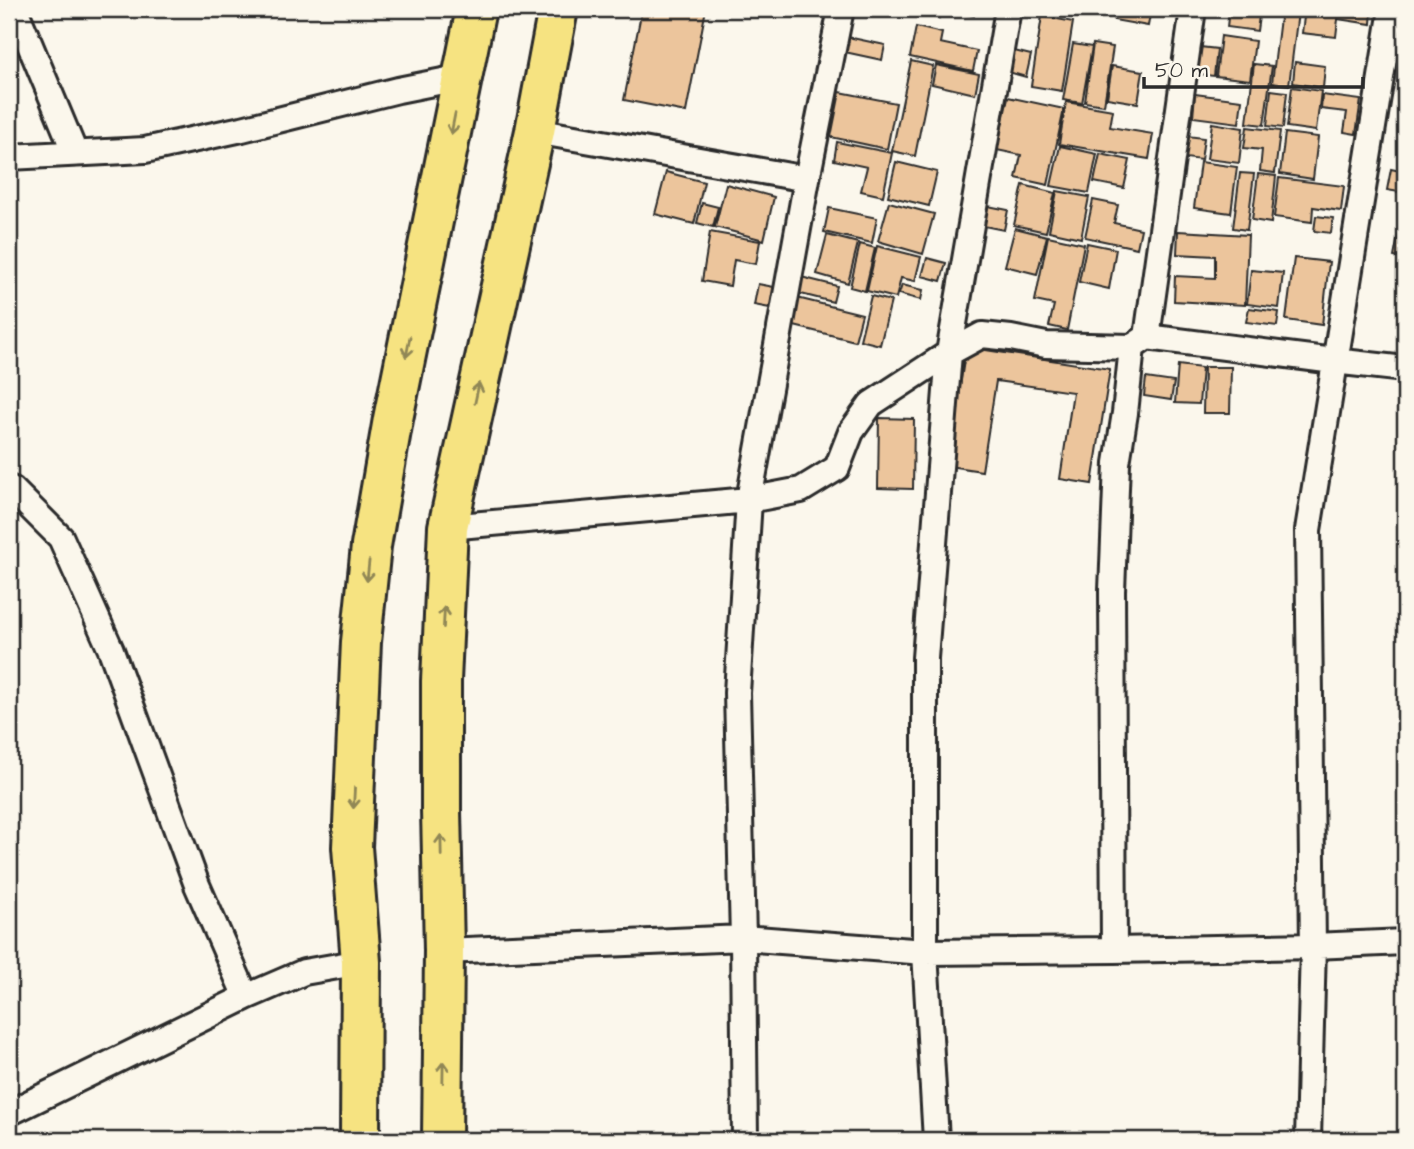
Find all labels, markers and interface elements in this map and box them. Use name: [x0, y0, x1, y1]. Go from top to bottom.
scale bar: [1144, 46, 1363, 90]
text: 50 m: [1155, 56, 1209, 85]
one-way arrow: [446, 112, 460, 135]
one-way arrow: [400, 335, 414, 358]
one-way arrow: [471, 382, 485, 405]
one-way arrow: [361, 559, 374, 581]
one-way arrow: [438, 606, 451, 629]
one-way arrow: [348, 786, 361, 809]
one-way arrow: [435, 833, 448, 856]
one-way arrow: [436, 1061, 450, 1084]

